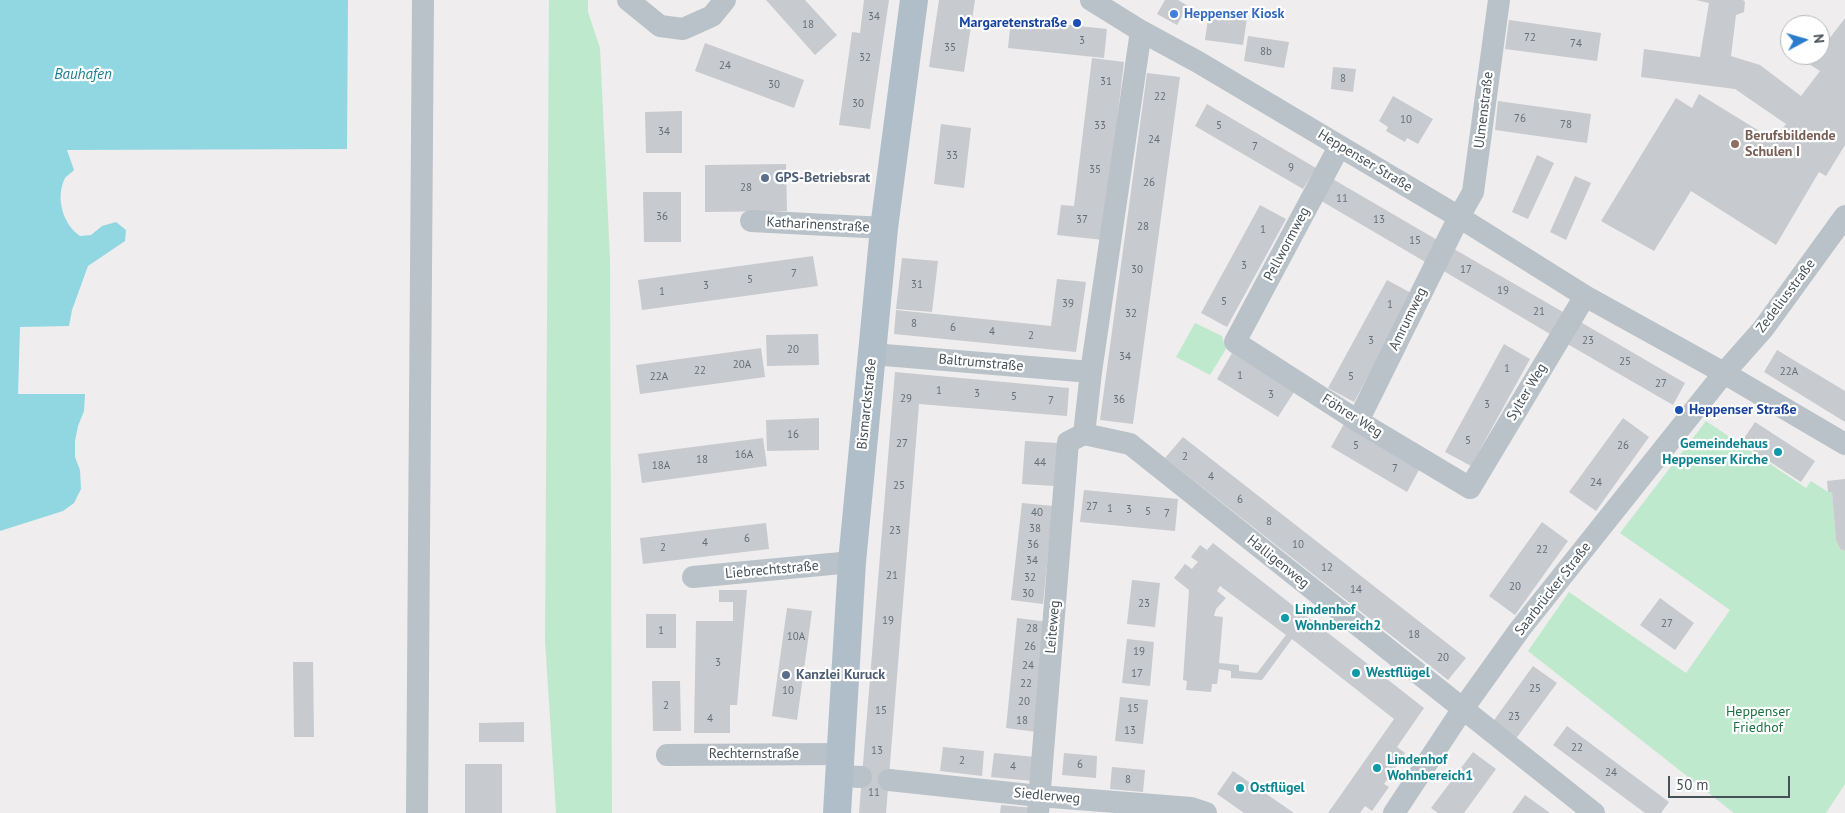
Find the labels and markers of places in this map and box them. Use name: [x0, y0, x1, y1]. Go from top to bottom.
place label: Heppenser Kiosk: [1184, 6, 1284, 22]
marker: Heppenser Kiosk: [1168, 8, 1180, 20]
place label: Margaretenstraße: [959, 15, 1067, 31]
marker: Margaretenstraße: [1071, 17, 1083, 29]
place label: Berufsbildende Schulen I: [1745, 128, 1836, 160]
marker: Berufsbildende Schulen I: [1729, 138, 1741, 150]
place label: GPS-Betriebsrat: [775, 170, 870, 186]
marker: GPS-Betriebsrat: [759, 172, 771, 184]
place label: Heppenser Straße: [1689, 402, 1797, 418]
marker: Heppenser Straße: [1673, 404, 1685, 416]
place label: Gemeindehaus Heppenser Kirche: [1662, 436, 1768, 468]
marker: Gemeindehaus Heppenser Kirche: [1772, 446, 1784, 458]
place label: Lindenhof Wohnbereich2: [1295, 602, 1381, 634]
marker: Lindenhof Wohnbereich2: [1279, 612, 1291, 624]
place label: Westflügel: [1366, 665, 1430, 681]
place label: Kanzlei Kuruck: [796, 667, 885, 683]
marker: Westflügel: [1350, 667, 1362, 679]
marker: Kanzlei Kuruck: [780, 669, 792, 681]
place label: Lindenhof Wohnbereich1: [1387, 752, 1473, 784]
marker: Lindenhof Wohnbereich1: [1371, 762, 1383, 774]
place label: Ostflügel: [1250, 780, 1305, 796]
marker: Ostflügel: [1234, 782, 1246, 794]

